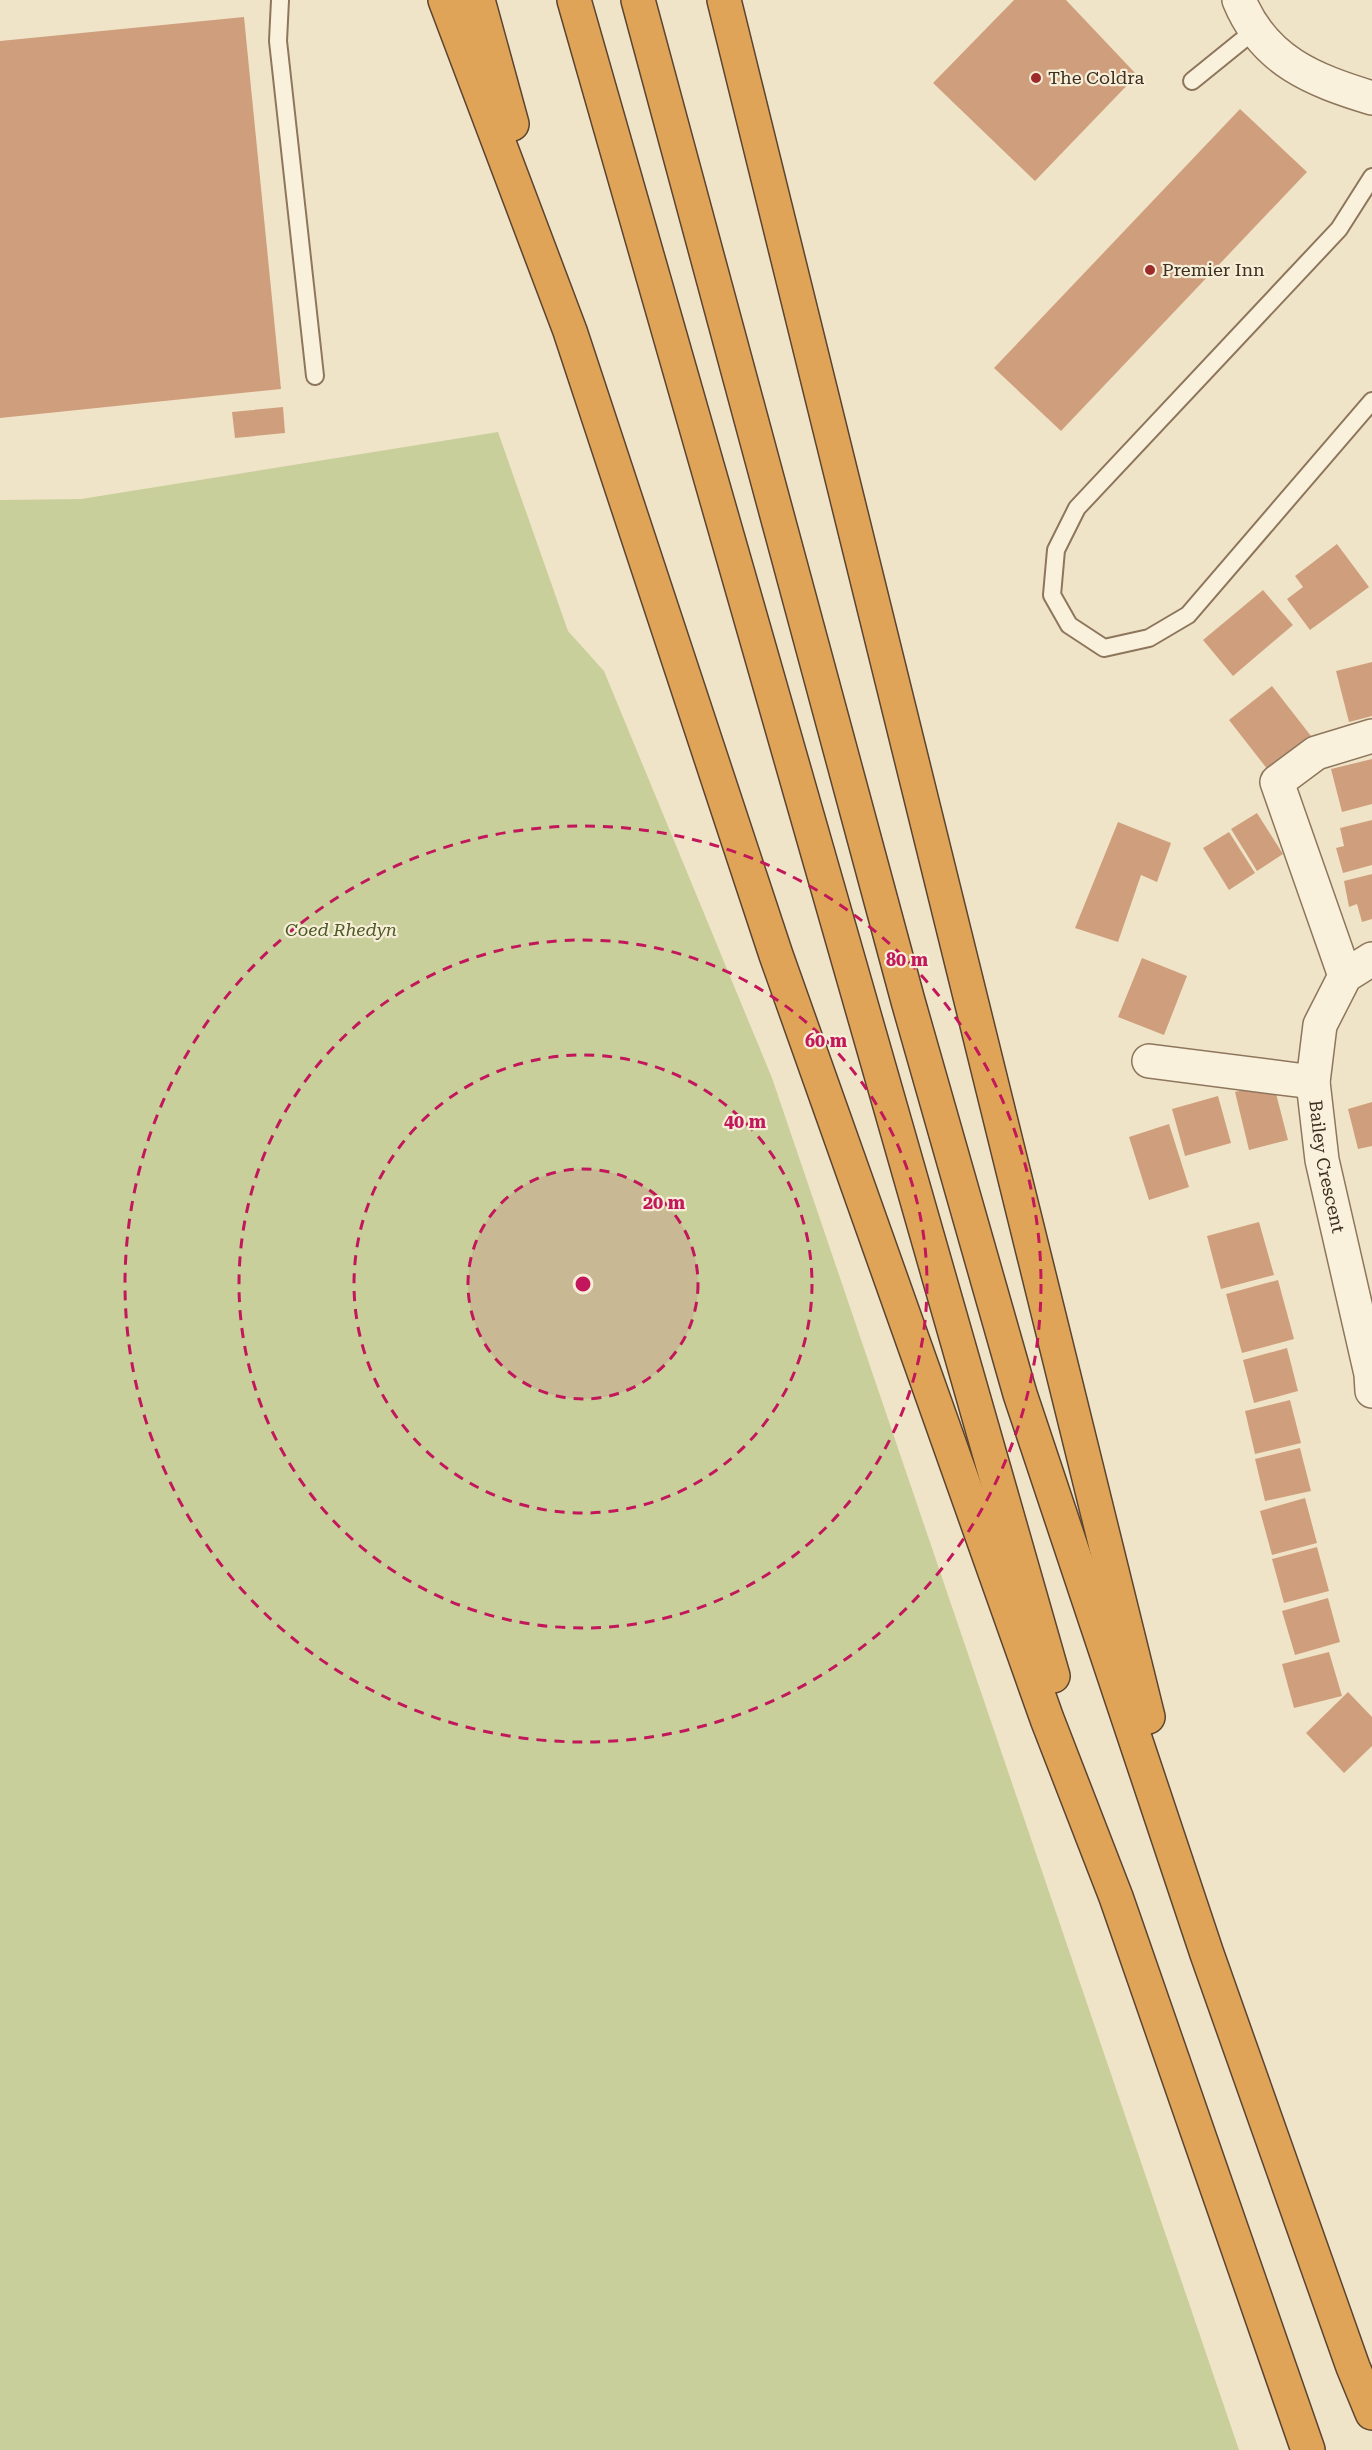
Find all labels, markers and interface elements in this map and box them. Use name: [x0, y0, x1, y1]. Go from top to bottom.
place label: The Coldra: [1048, 67, 1144, 88]
marker: The Coldra: [1029, 71, 1043, 85]
place label: Premier Inn: [1162, 259, 1265, 280]
marker: Premier Inn: [1143, 263, 1157, 277]
park label: Coed Rhedyn: [285, 919, 397, 940]
text: 80 m: [886, 949, 929, 970]
text: 60 m: [805, 1030, 848, 1051]
street label: Bailey Crescent: [1305, 1099, 1349, 1235]
text: 40 m: [724, 1111, 767, 1132]
text: 20 m: [643, 1192, 686, 1213]
centre of rings: [573, 1274, 593, 1294]

